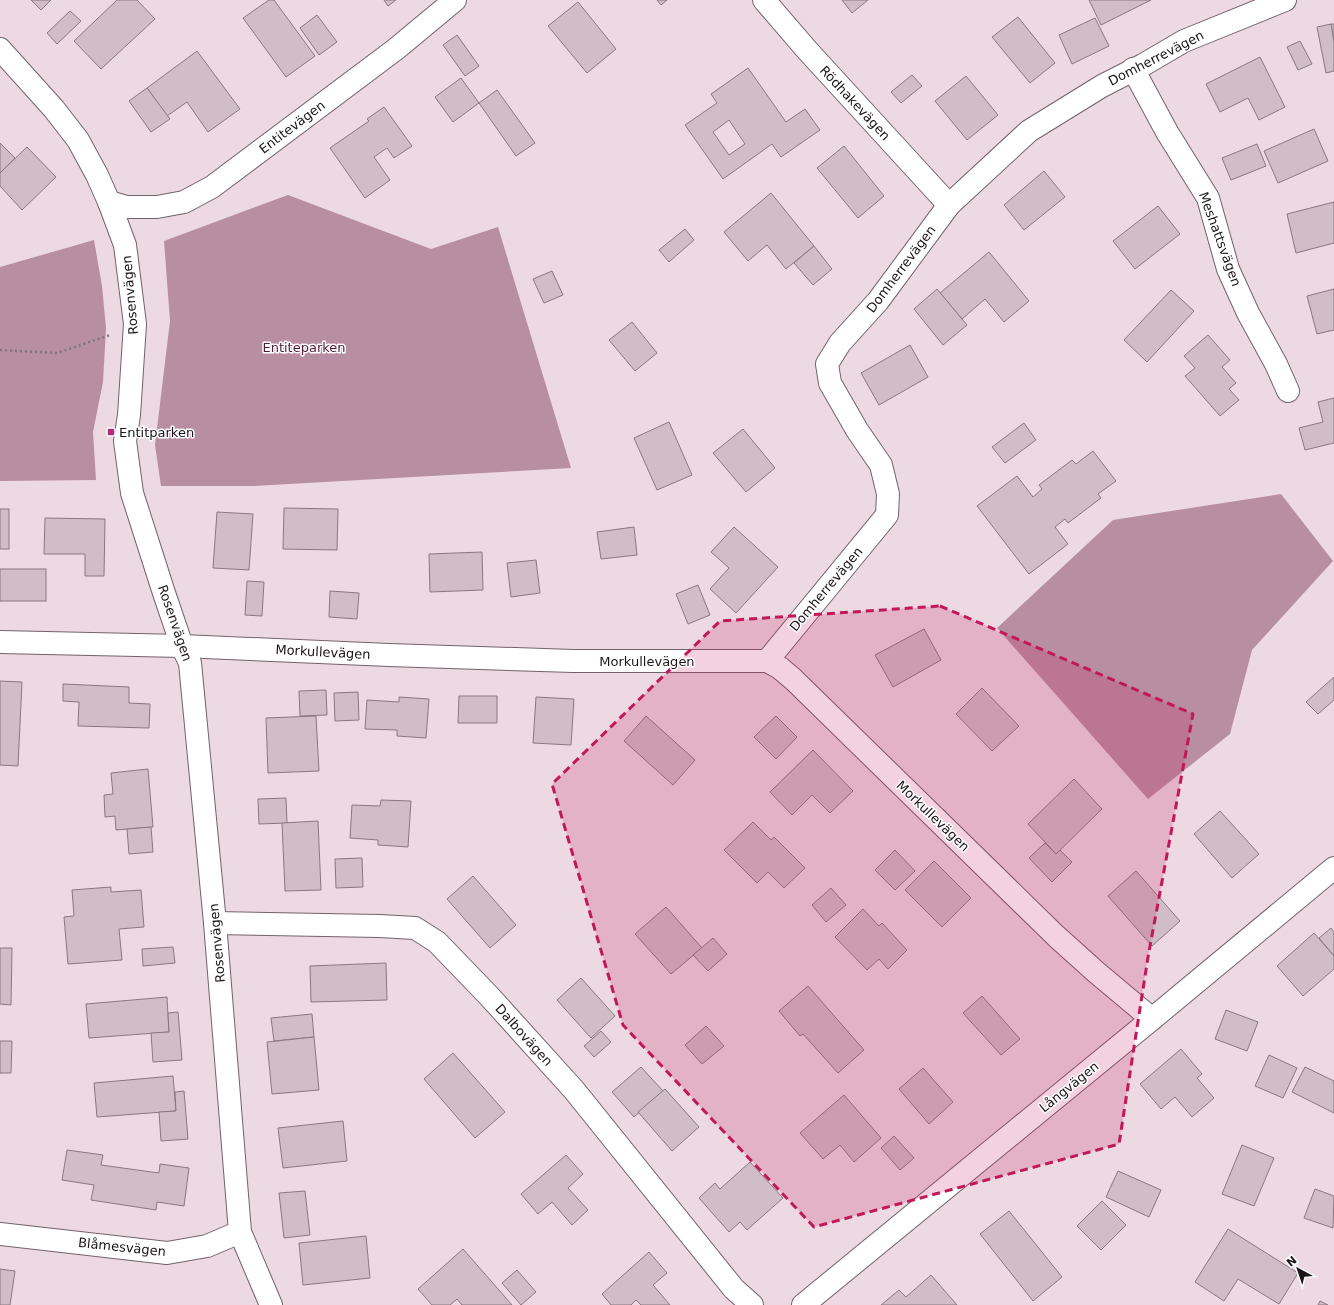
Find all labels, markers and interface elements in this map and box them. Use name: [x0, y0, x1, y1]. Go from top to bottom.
street label: Domherrevägen: [1106, 27, 1206, 89]
street label: Rödhakevägen: [817, 63, 893, 143]
street label: Entitevägen: [256, 97, 328, 157]
street label: Meshattsvägen: [1196, 190, 1244, 288]
street label: Domherrevägen: [863, 222, 939, 316]
street label: Rosenvägen: [119, 255, 141, 335]
park label: Entiteparken: [262, 340, 346, 355]
place label: Entitparken: [119, 425, 194, 440]
marker: Entitparken: [106, 427, 116, 437]
street label: Domherrevägen: [786, 544, 866, 634]
street label: Rosenvägen: [155, 583, 195, 663]
street label: Morkullevägen: [275, 642, 371, 662]
street label: Morkullevägen: [599, 654, 695, 669]
street label: Morkullevägen: [894, 778, 972, 854]
street label: Rosenvägen: [206, 903, 228, 983]
street label: Dalbovägen: [492, 1001, 556, 1069]
street label: Långvägen: [1036, 1059, 1102, 1115]
street label: Blåmesvägen: [77, 1235, 167, 1259]
north arrow: [1278, 1249, 1318, 1289]
text: N: [1284, 1254, 1300, 1270]

